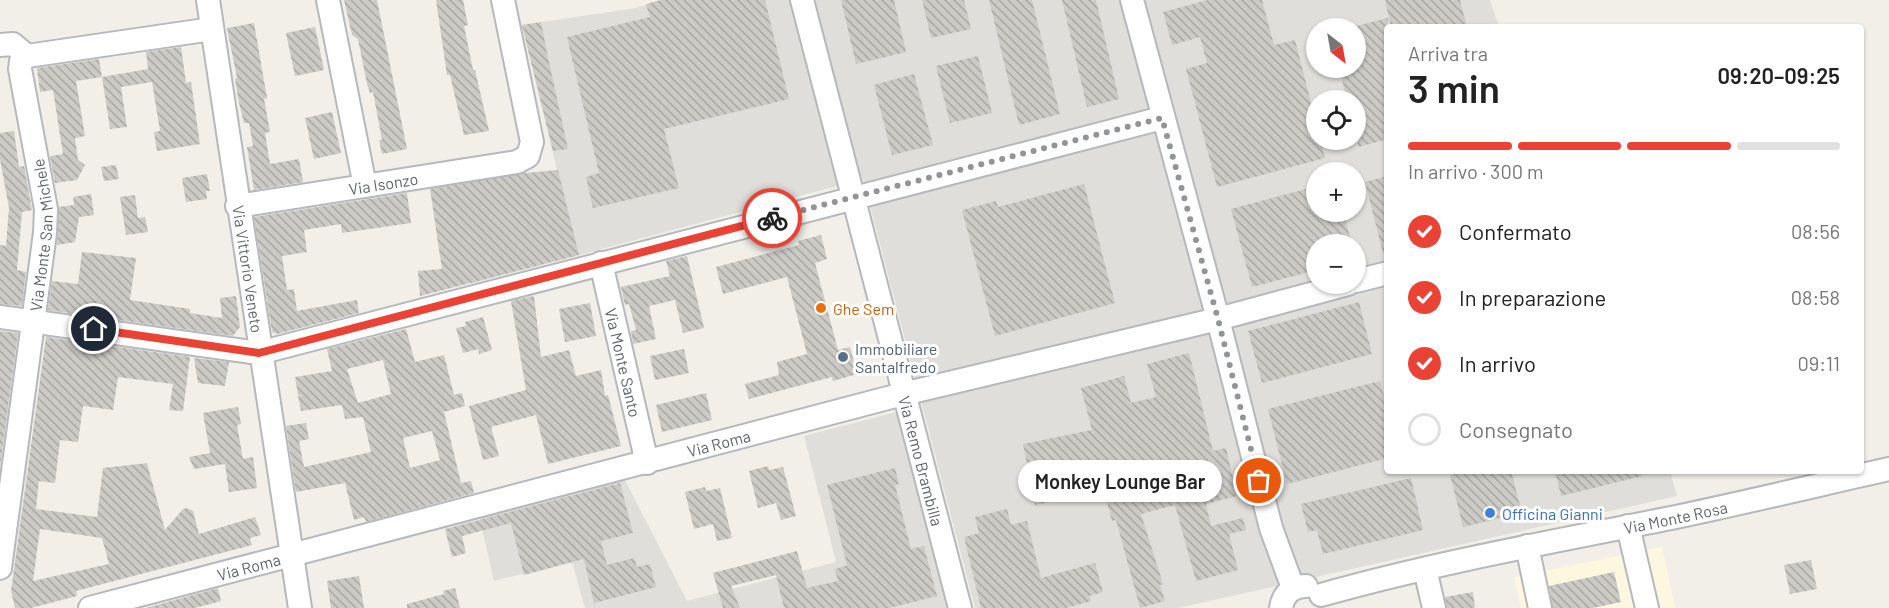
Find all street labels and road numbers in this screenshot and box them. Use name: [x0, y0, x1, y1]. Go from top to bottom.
street label: Via Monte San Michele: [25, 157, 56, 312]
street label: Via Isonzo: [347, 168, 419, 198]
street label: Via Vittorio Veneto: [230, 204, 268, 334]
street label: Via Monte Santo: [602, 306, 646, 419]
street label: Via Remo Brambilla: [896, 394, 948, 528]
street label: Via Roma: [685, 425, 752, 460]
street label: Via Monte Rosa: [1622, 497, 1729, 537]
street label: Via Roma: [215, 549, 282, 584]

